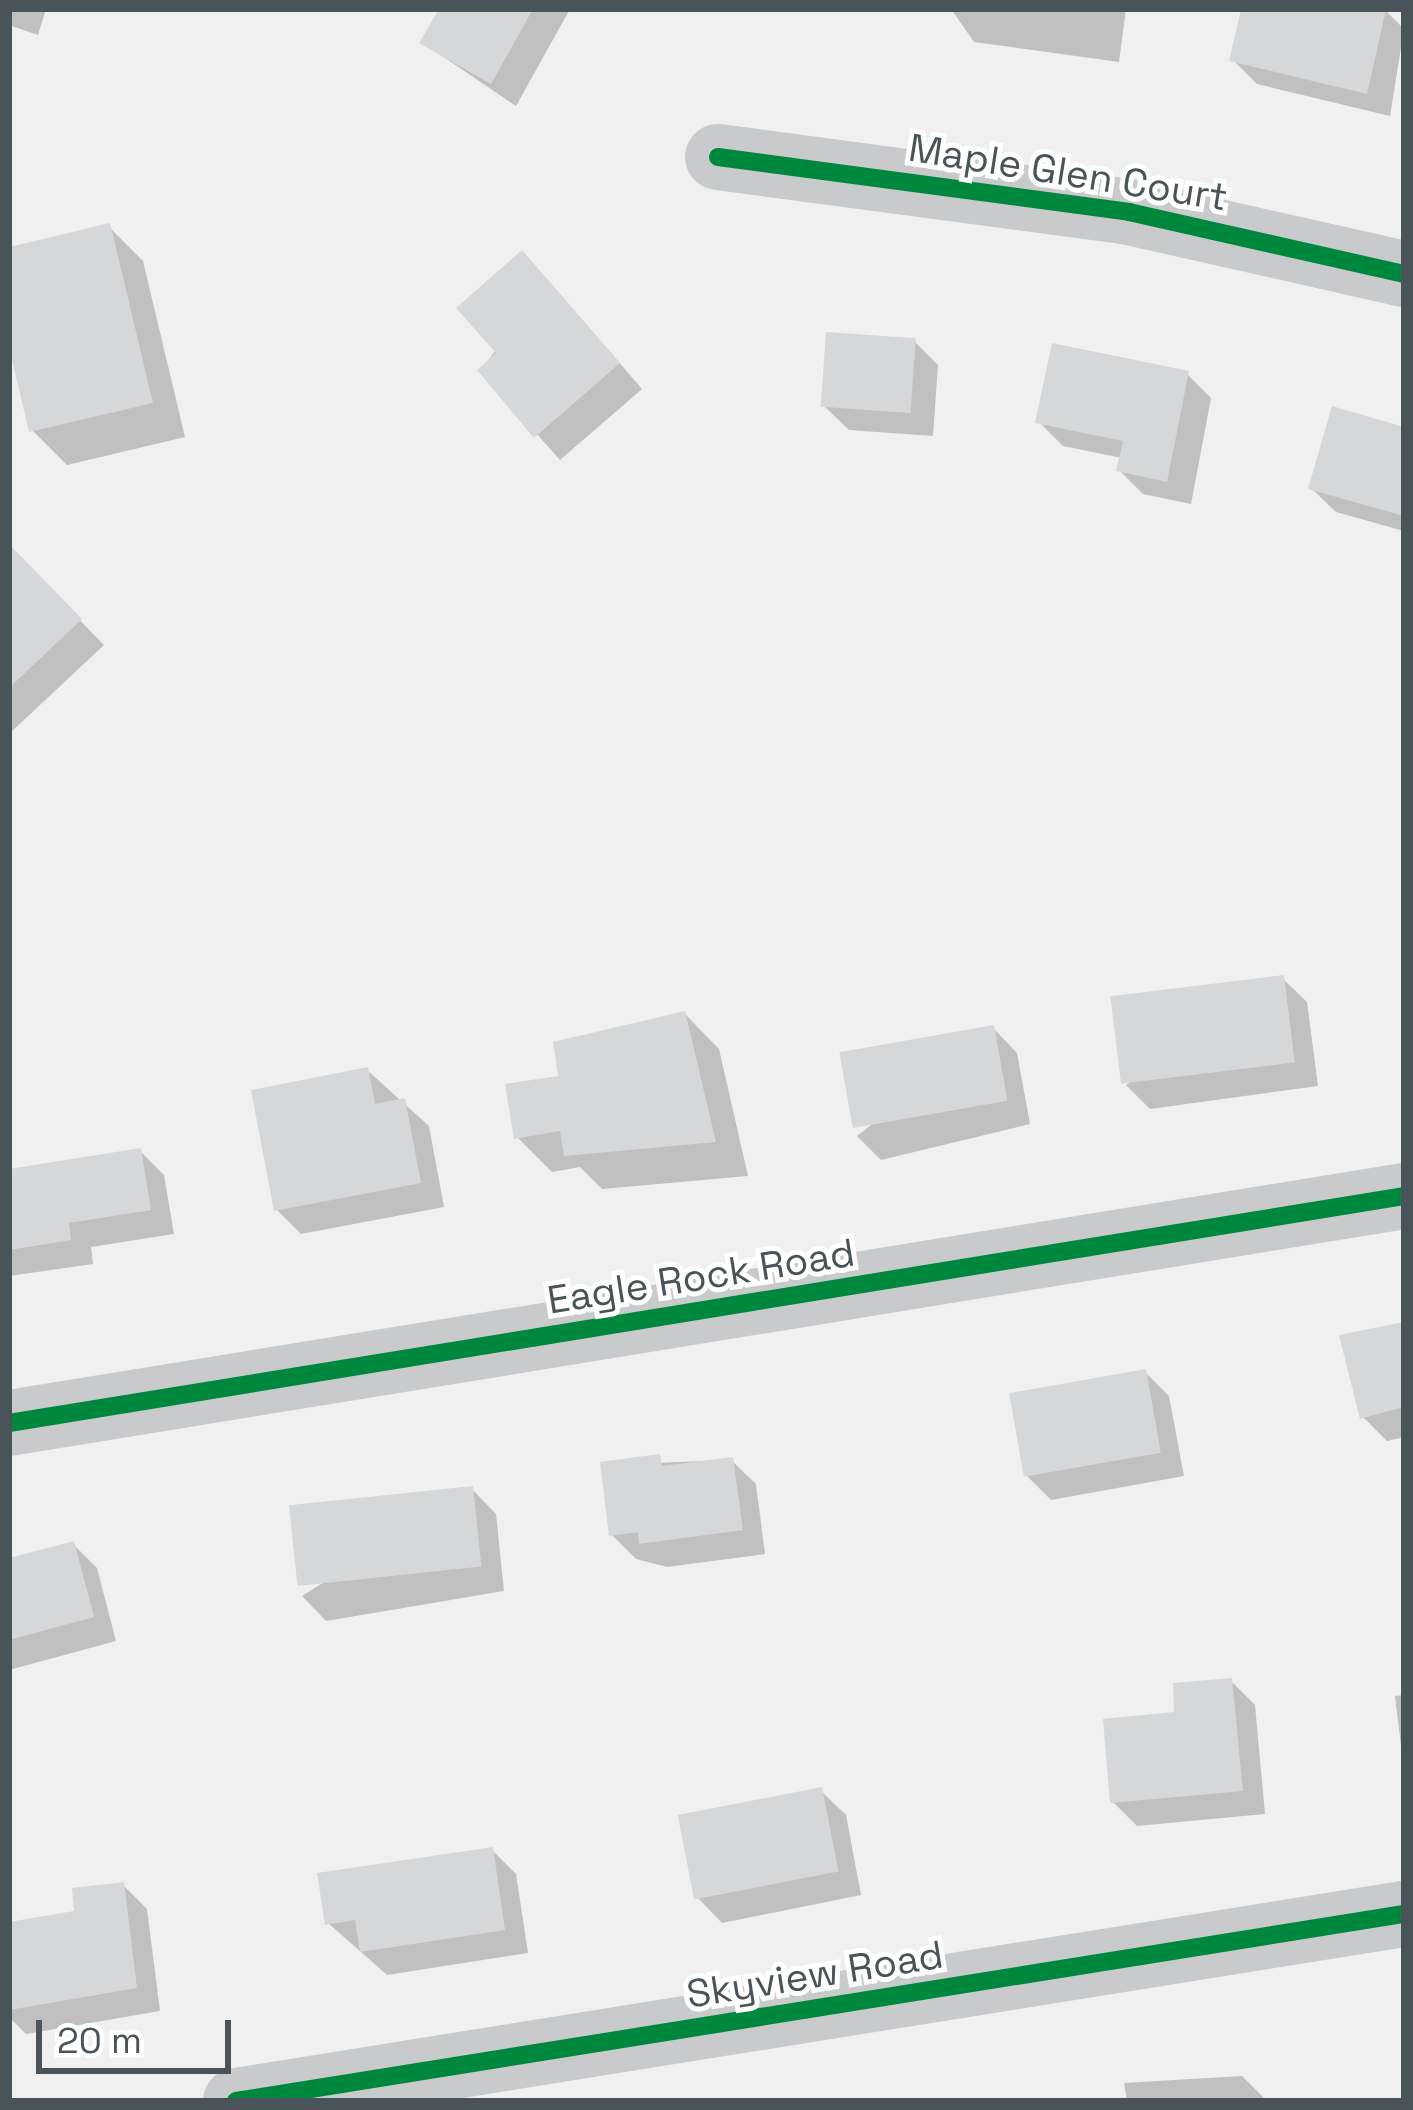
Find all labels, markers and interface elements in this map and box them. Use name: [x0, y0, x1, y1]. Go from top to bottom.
street label: Maple Glen Court: [905, 125, 1231, 221]
street label: Eagle Rock Road: [544, 1230, 858, 1324]
street label: Skyview Road: [683, 1932, 947, 2018]
scale bar: [42, 1996, 237, 2070]
text: 20 m: [57, 2018, 142, 2064]

